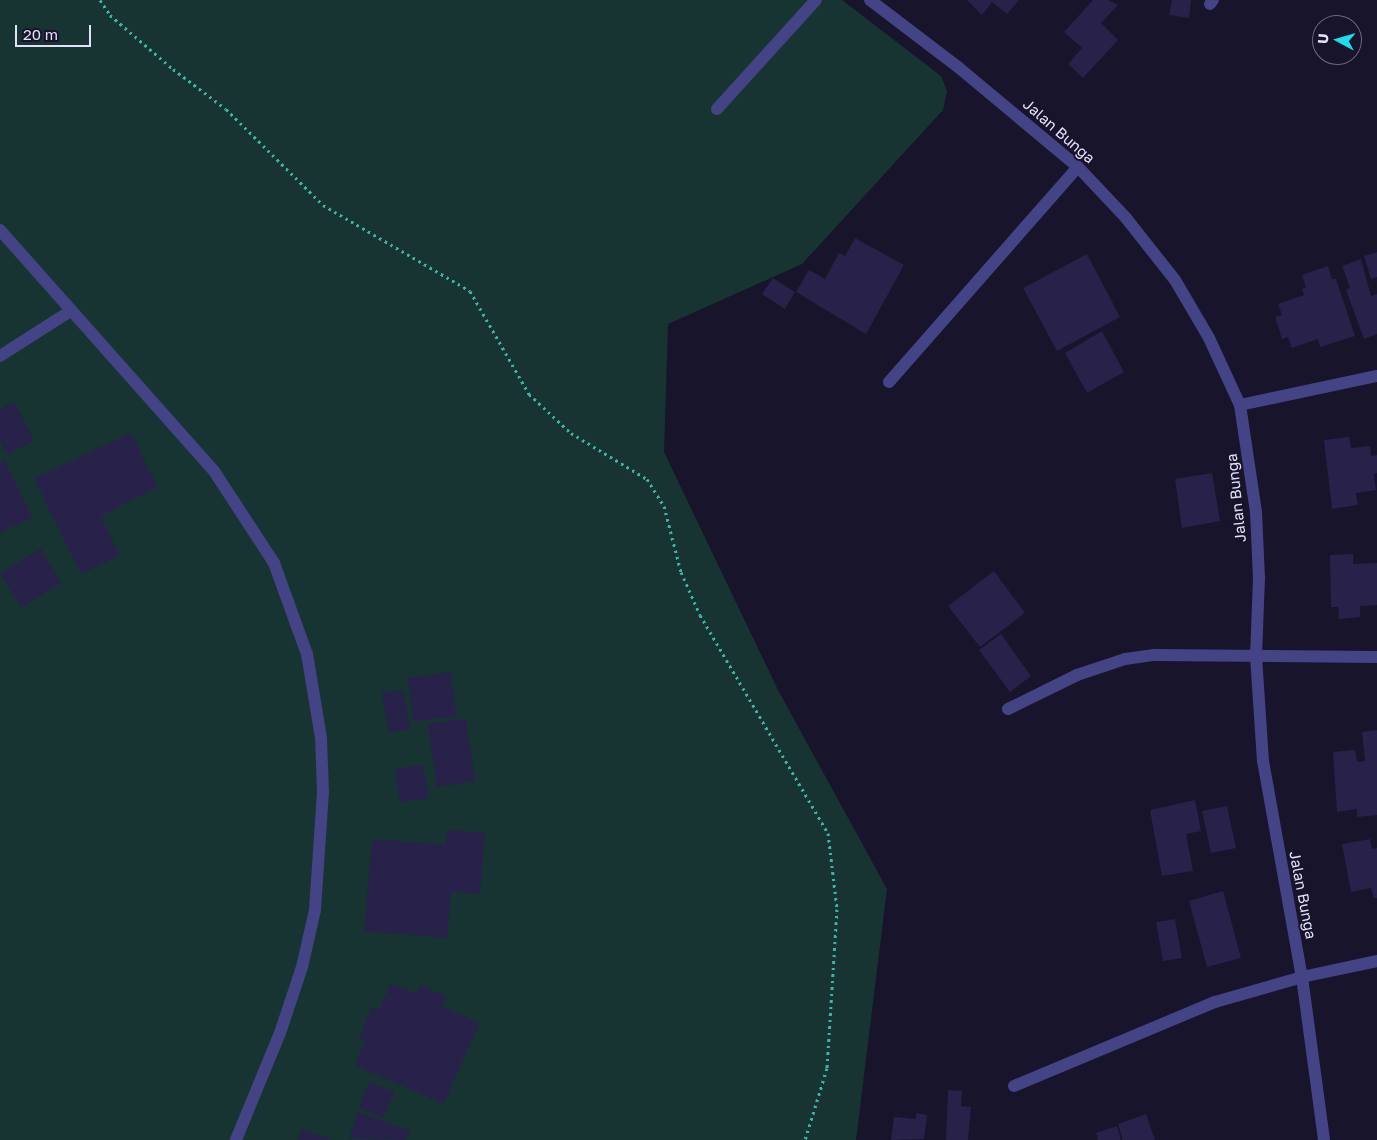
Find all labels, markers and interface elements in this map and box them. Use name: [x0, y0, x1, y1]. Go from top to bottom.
scale bar: [18, 15, 94, 47]
north arrow: [1312, 15, 1362, 65]
text: 20 m: [23, 25, 58, 43]
text: U: [1314, 33, 1332, 44]
street label: Jalan Bunga: [1019, 95, 1099, 167]
street label: Jalan Bunga: [1222, 453, 1250, 543]
street label: Jalan Bunga: [1286, 850, 1320, 940]

